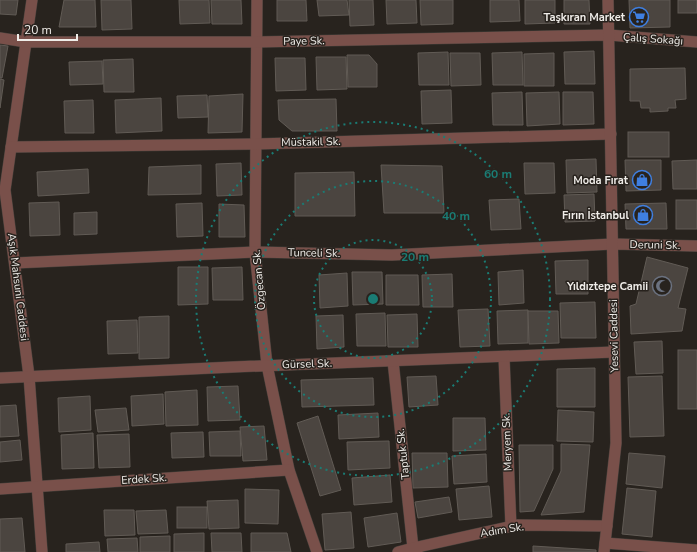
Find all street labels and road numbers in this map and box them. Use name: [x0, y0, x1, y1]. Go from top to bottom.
street label: Çalış Sokağı: [622, 29, 684, 49]
street label: Paye Sk.: [283, 33, 325, 49]
street label: Müstakil Sk.: [281, 134, 341, 150]
street label: Aşık Mahsuni Caddesi: [4, 232, 32, 342]
street label: Deruni Sk.: [630, 237, 680, 253]
street label: Tunceli Sk.: [288, 245, 340, 261]
street label: Özgecan Sk.: [249, 249, 269, 311]
street label: Yesevi Caddesi: [606, 299, 622, 374]
street label: Gürsel Sk.: [282, 356, 332, 372]
street label: Meryem Sk.: [498, 413, 516, 471]
street label: Taptuk Sk.: [393, 428, 413, 480]
street label: Erdek Sk.: [121, 470, 167, 488]
street label: Adım Sk.: [479, 519, 525, 541]

